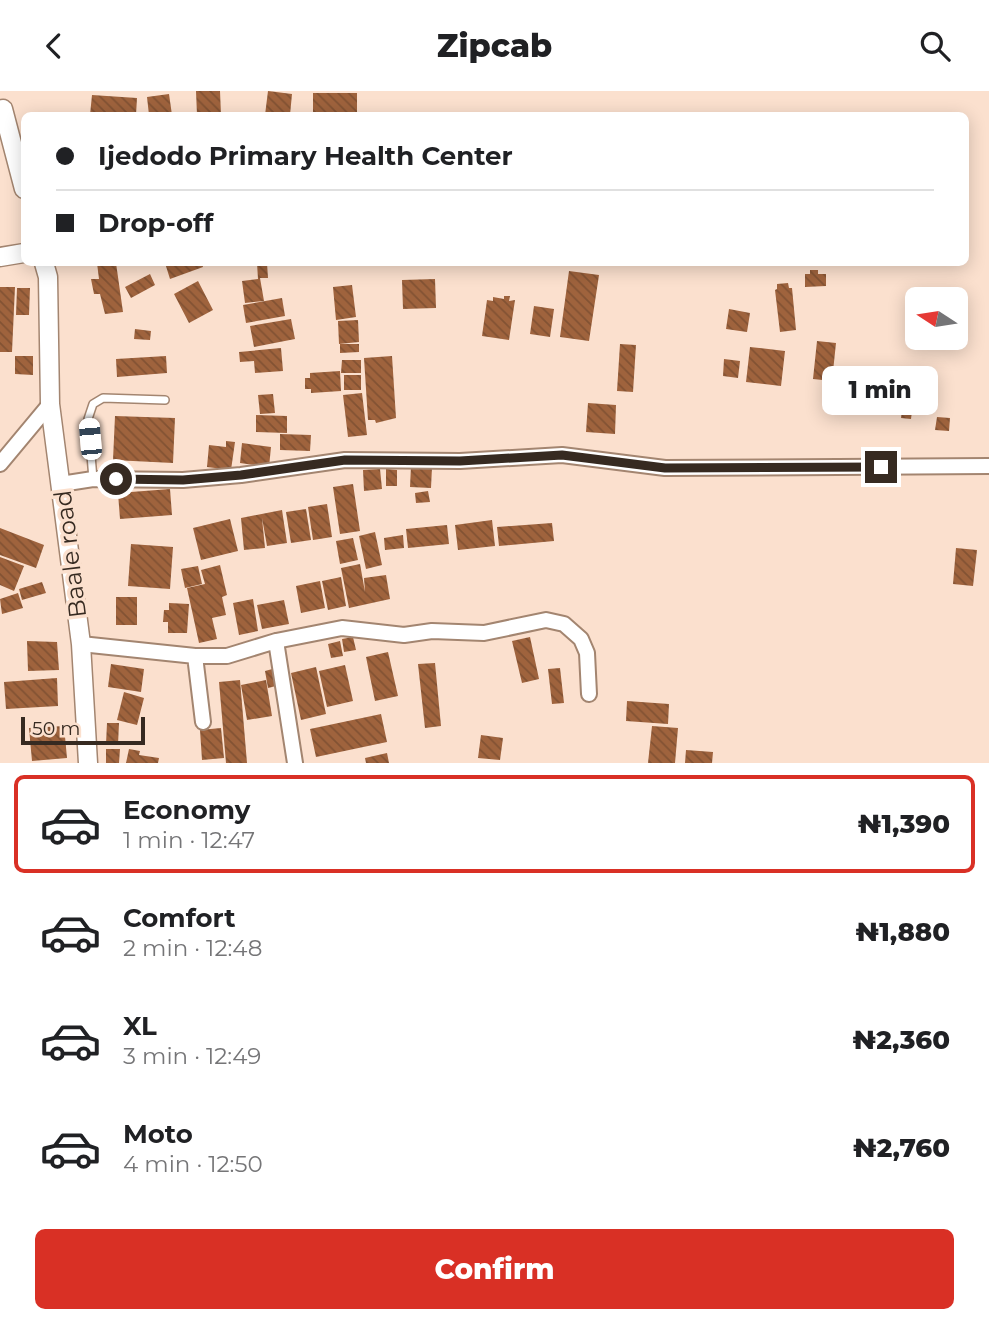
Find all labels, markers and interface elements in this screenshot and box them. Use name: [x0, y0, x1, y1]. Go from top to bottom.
text: Zipcab: [437, 26, 552, 65]
icon: back: [35, 27, 73, 65]
icon: search: [916, 27, 954, 65]
text: Ijedodo Primary Health Center: [98, 140, 513, 172]
text: Drop-off: [98, 207, 213, 239]
north arrow: [905, 287, 968, 350]
map controls: [905, 287, 968, 350]
callout: 1 min: [823, 365, 939, 415]
text: 1 min: [848, 376, 912, 404]
car: [78, 417, 103, 461]
route end: [865, 451, 897, 483]
route start: [100, 463, 132, 495]
street label: Baale road: [48, 489, 92, 619]
scale bar: [21, 714, 145, 746]
text: 50 m: [32, 717, 80, 740]
icon: car: [39, 793, 102, 856]
text: Economy: [123, 794, 250, 826]
text: ₦1,390: [858, 808, 950, 840]
text: 1 min · 12:47: [123, 826, 255, 854]
icon: car: [39, 901, 102, 964]
text: Comfort: [123, 902, 235, 934]
text: ₦1,880: [855, 916, 950, 948]
text: 2 min · 12:48: [123, 934, 262, 962]
icon: car: [39, 1009, 102, 1072]
text: XL: [123, 1010, 157, 1042]
text: ₦2,360: [853, 1024, 950, 1056]
text: 3 min · 12:49: [123, 1042, 261, 1070]
icon: car: [39, 1117, 102, 1180]
text: Moto: [123, 1118, 193, 1150]
text: ₦2,760: [853, 1132, 950, 1164]
text: 4 min · 12:50: [123, 1150, 263, 1178]
button: Confirm: [35, 1229, 954, 1309]

